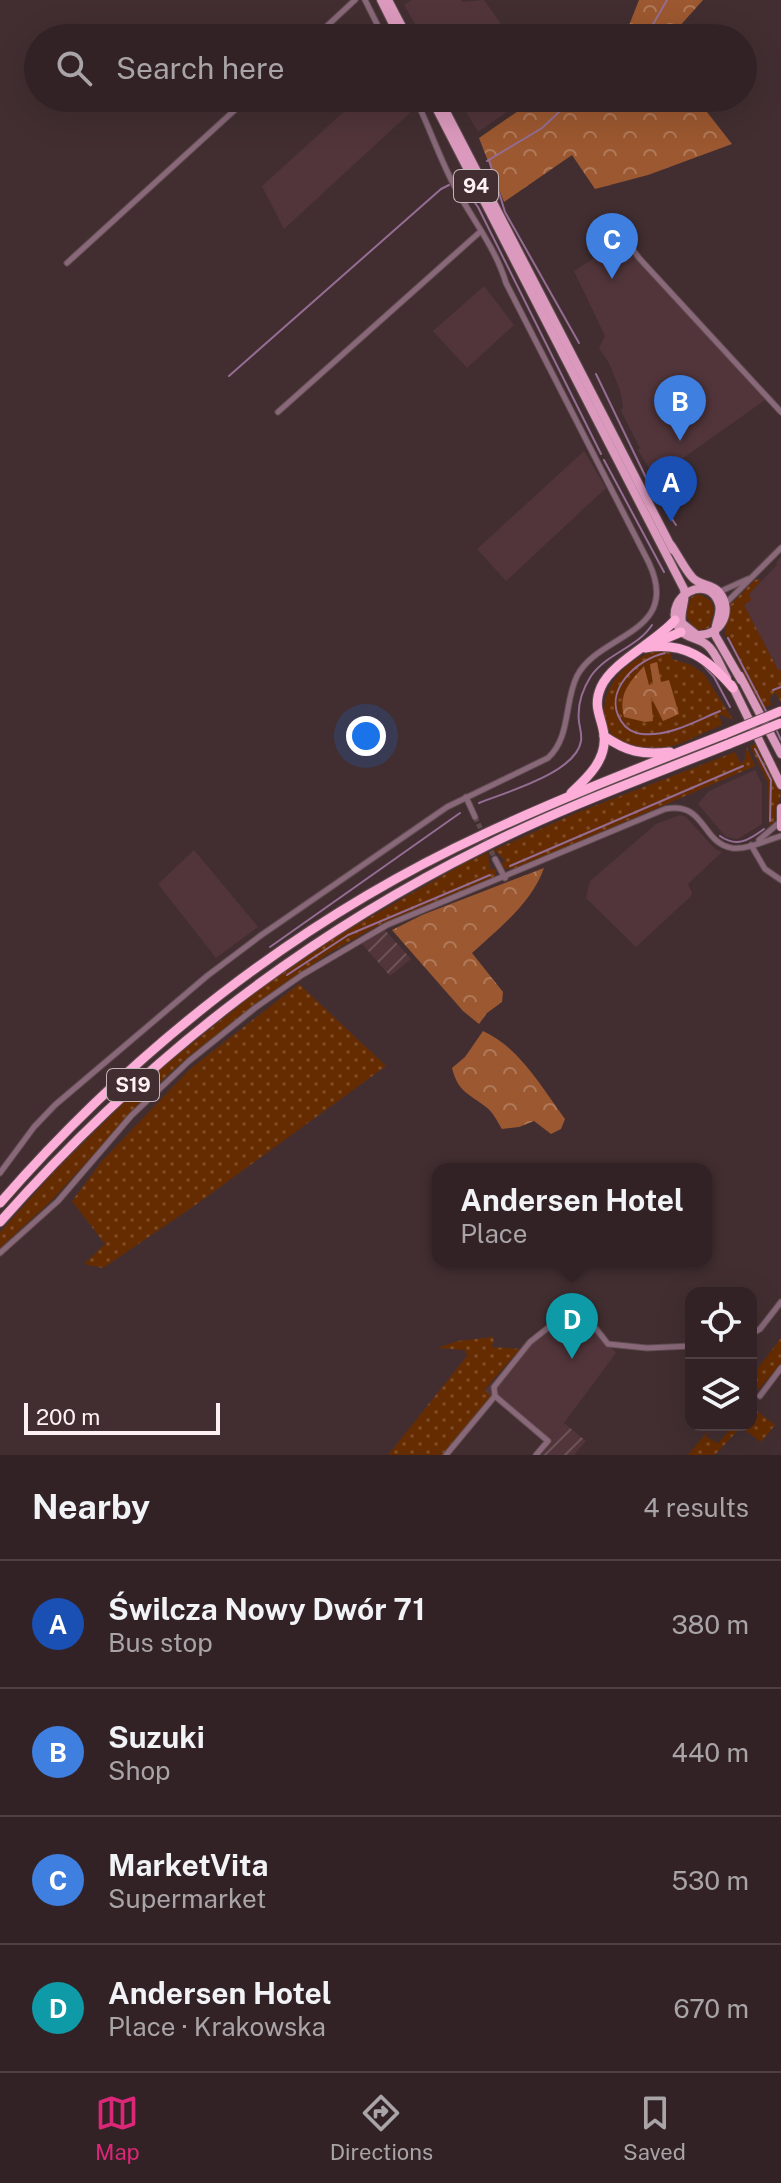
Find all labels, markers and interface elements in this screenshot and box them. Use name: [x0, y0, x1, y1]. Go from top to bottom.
search box: [24, 24, 757, 112]
icon: search: [52, 46, 96, 90]
text: Search here: [116, 50, 284, 86]
road number: 94: [454, 170, 498, 202]
pin: C: [586, 213, 638, 279]
pin: B: [654, 375, 706, 441]
pin: A: [645, 456, 697, 522]
your location: [346, 716, 386, 756]
road number: S19: [107, 1069, 159, 1101]
popup: [432, 1163, 712, 1267]
text: Andersen Hotel: [460, 1182, 684, 1218]
text: Place: [460, 1218, 528, 1249]
map controls: [685, 1287, 757, 1431]
button: locate: [685, 1287, 757, 1359]
pin: D: [546, 1293, 598, 1359]
button: layers: [685, 1359, 757, 1431]
scale bar: [24, 1399, 220, 1435]
text: 200 m: [36, 1404, 100, 1430]
text: Nearby: [32, 1487, 150, 1527]
text: 4 results: [643, 1492, 749, 1523]
text: Świlcza Nowy Dwór 71: [108, 1591, 425, 1627]
text: A: [49, 1609, 67, 1640]
text: 380 m: [671, 1609, 749, 1640]
text: Bus stop: [108, 1627, 213, 1658]
text: Suzuki: [108, 1719, 205, 1755]
text: B: [49, 1737, 67, 1768]
text: 440 m: [672, 1737, 749, 1768]
text: Shop: [108, 1755, 171, 1786]
text: MarketVita: [108, 1847, 268, 1883]
text: C: [49, 1865, 67, 1896]
text: 530 m: [671, 1865, 749, 1896]
text: Supermarket: [108, 1883, 266, 1914]
text: Andersen Hotel: [108, 1975, 332, 2011]
text: D: [49, 1993, 67, 2024]
text: 670 m: [673, 1993, 749, 2024]
text: Place · Krakowska: [108, 2011, 326, 2042]
tab: Map: [95, 2091, 140, 2165]
tab: Directions: [330, 2091, 433, 2165]
tab: Saved: [623, 2091, 686, 2165]

